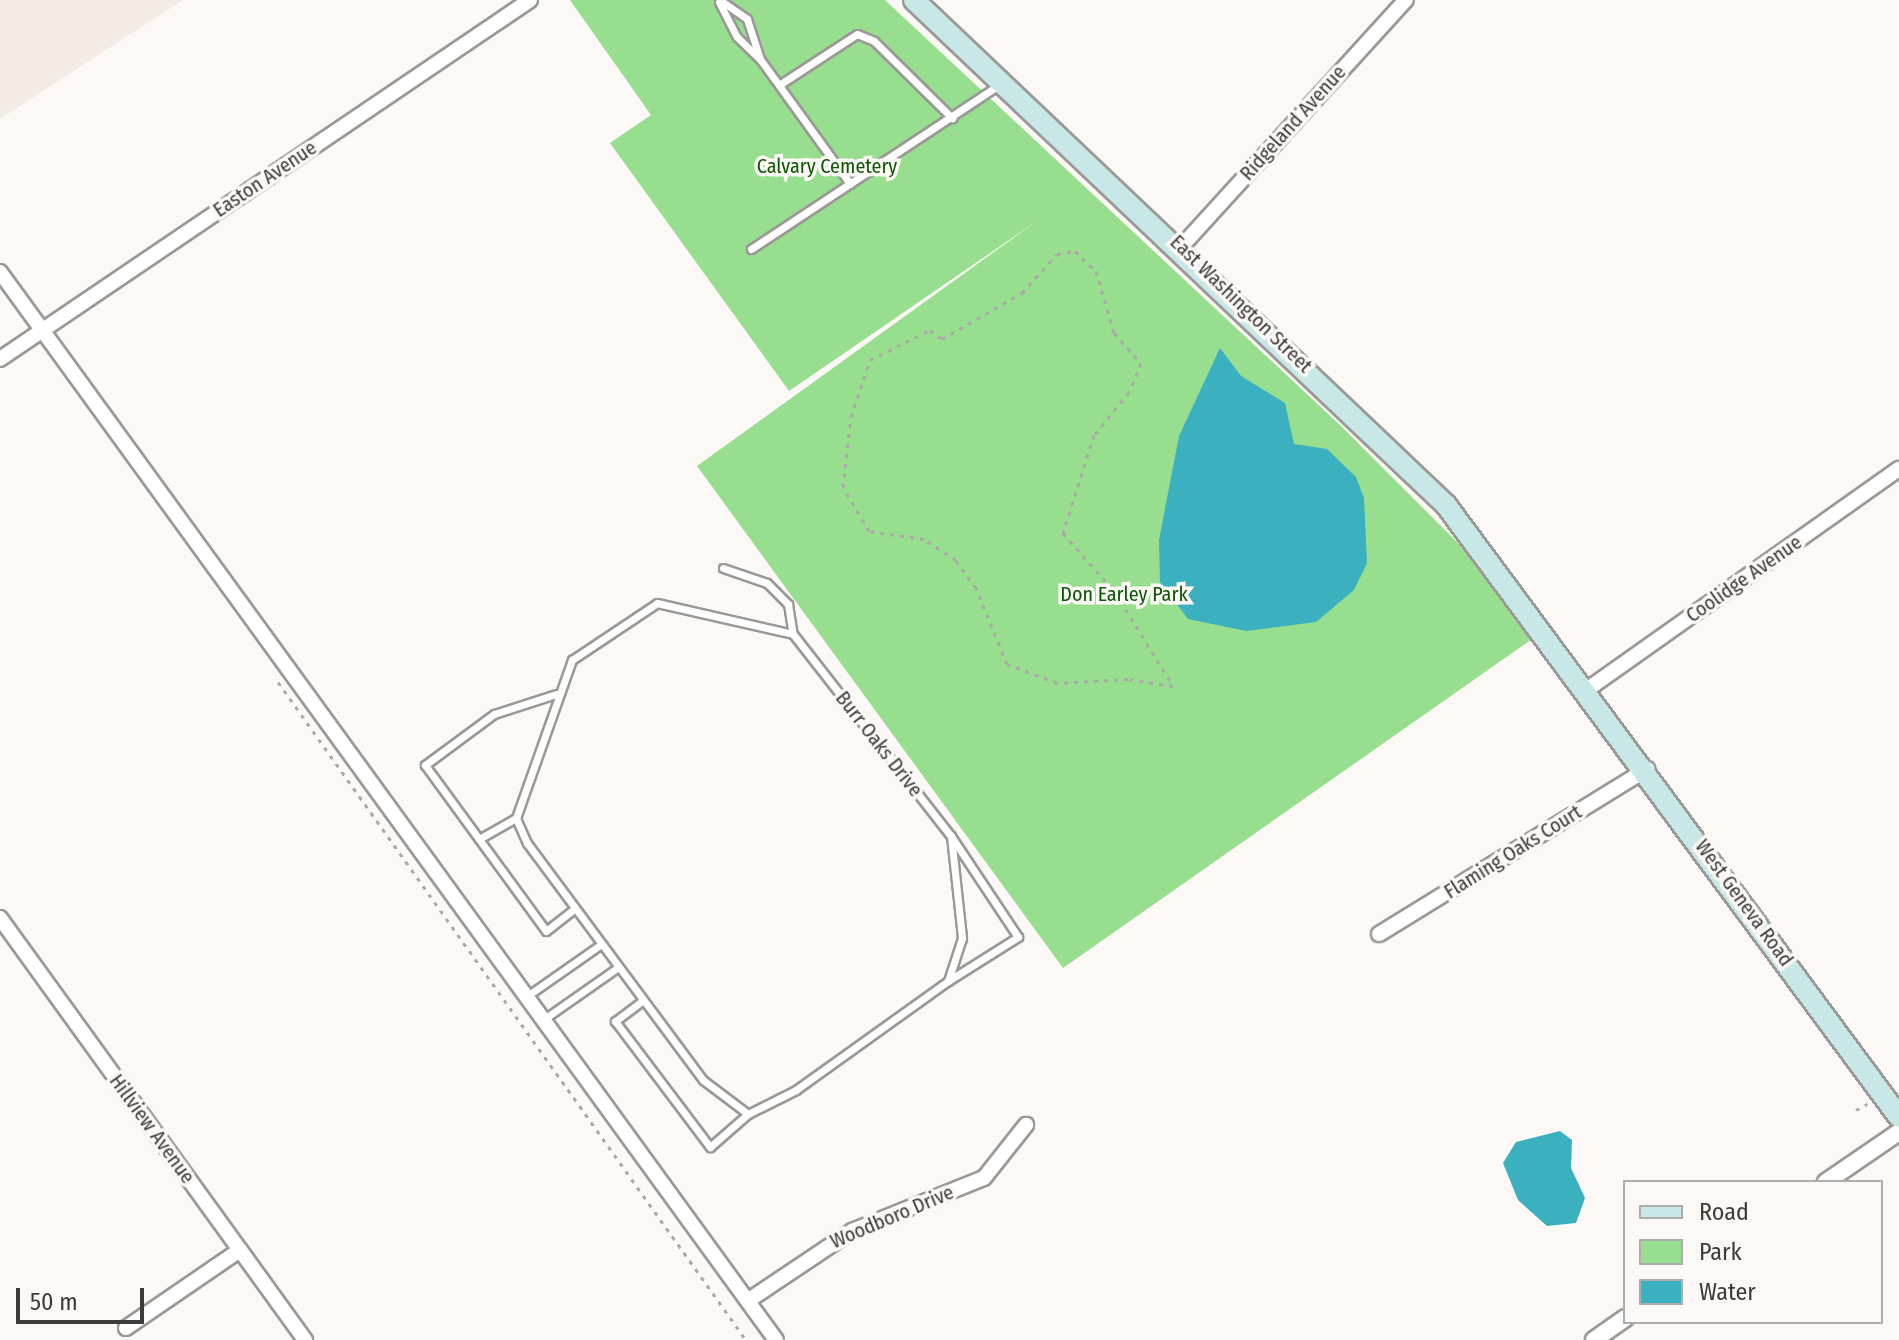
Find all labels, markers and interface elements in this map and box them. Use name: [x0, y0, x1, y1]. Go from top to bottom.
street label: Ridgeland Avenue: [1235, 60, 1351, 186]
street label: Easton Avenue: [209, 136, 321, 222]
park label: Calvary Cemetery: [757, 154, 897, 178]
street label: East Washington Street: [1165, 230, 1317, 378]
street label: Coolidge Avenue: [1682, 530, 1806, 628]
park label: Don Earley Park: [1060, 582, 1188, 606]
street label: Burr Oaks Drive: [830, 687, 928, 801]
street label: Flaming Oaks Court: [1440, 800, 1586, 904]
street label: West Geneva Road: [1690, 835, 1798, 971]
street label: Hillview Avenue: [104, 1070, 200, 1188]
street label: Woodboro Drive: [827, 1180, 957, 1254]
legend: [1623, 1180, 1883, 1324]
text: Road: [1699, 1198, 1749, 1226]
text: Park: [1699, 1238, 1742, 1266]
scale bar: [20, 1272, 148, 1322]
text: Water: [1699, 1278, 1756, 1306]
text: 50 m: [30, 1288, 78, 1316]

